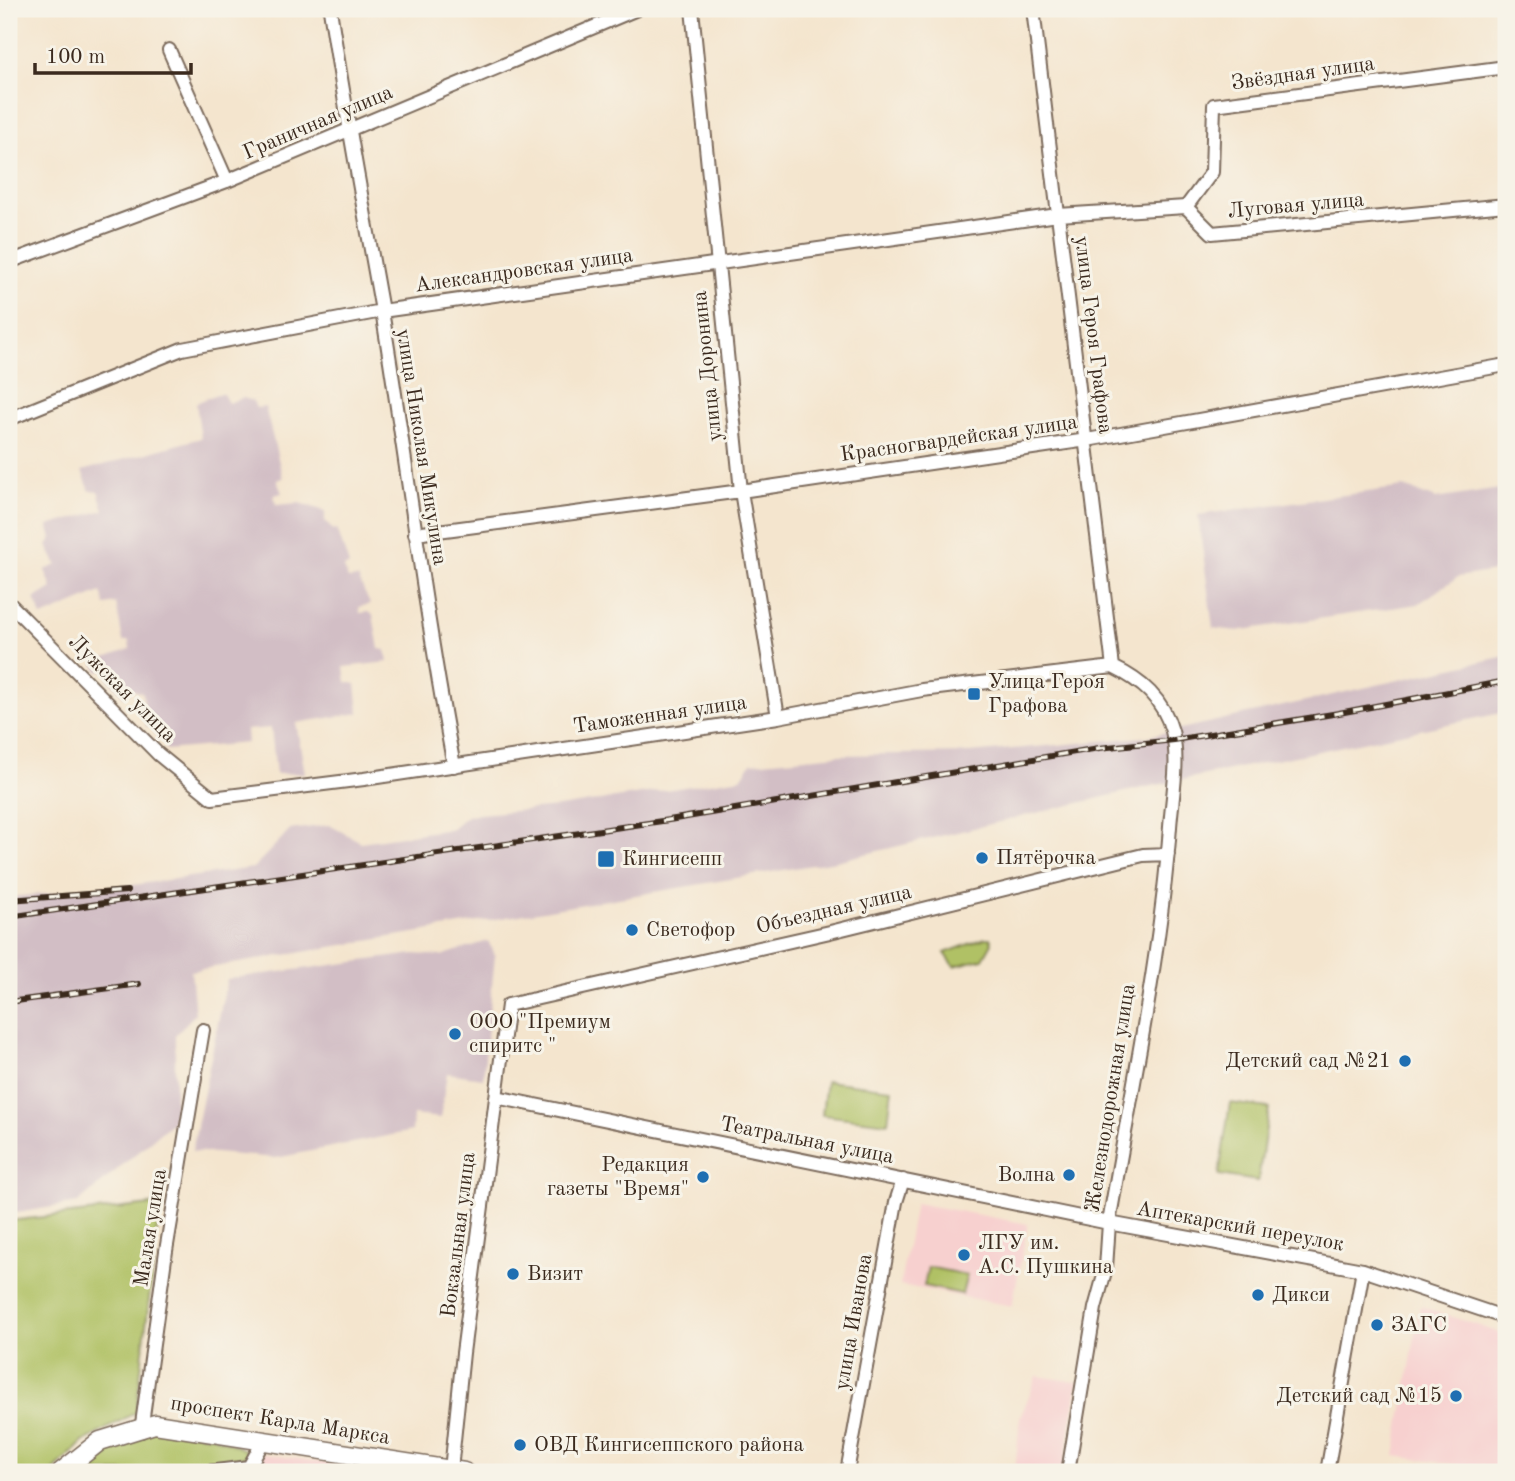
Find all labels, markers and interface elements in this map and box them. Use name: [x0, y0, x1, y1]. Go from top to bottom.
scale bar: [35, 32, 191, 76]
text: 100 m: [46, 47, 105, 68]
street label: Звёздная улица: [1230, 54, 1376, 94]
street label: Граничная улица: [240, 82, 396, 164]
street label: Луговая улица: [1227, 190, 1365, 222]
street label: улица Героя Графова: [1070, 235, 1116, 435]
street label: Александровская улица: [414, 245, 634, 297]
street label: улица Доронина: [690, 290, 726, 442]
street label: улица Николая Микулина: [392, 327, 450, 567]
street label: Красногвардейская улица: [839, 412, 1079, 466]
street label: Лужская улица: [64, 631, 180, 747]
place label: Улица Героя Графова: [988, 672, 1105, 717]
marker: Улица Героя Графова: [966, 686, 982, 702]
street label: Таможенная улица: [572, 692, 748, 738]
place label: Пятёрочка: [996, 848, 1096, 869]
marker: Кингисепп: [596, 849, 616, 869]
place label: Кингисепп: [622, 849, 722, 870]
marker: Пятёрочка: [974, 850, 990, 866]
street label: Объездная улица: [754, 882, 914, 938]
place label: Светофор: [646, 920, 735, 941]
marker: Светофор: [624, 922, 640, 938]
street label: Железнодорожная улица: [1083, 982, 1139, 1214]
place label: ООО "Премиум спиритс ": [469, 1012, 611, 1057]
marker: ООО "Премиум спиритс ": [447, 1026, 463, 1042]
place label: Детский сад №21: [1225, 1051, 1391, 1072]
marker: Детский сад №21: [1397, 1053, 1413, 1069]
street label: Театральная улица: [718, 1114, 896, 1168]
street label: Вокзальная улица: [438, 1151, 480, 1319]
place label: Редакция газеты "Время": [547, 1155, 689, 1200]
place label: Волна: [998, 1165, 1055, 1186]
street label: Малая улица: [131, 1167, 171, 1289]
marker: Волна: [1061, 1167, 1077, 1183]
marker: Редакция газеты "Время": [695, 1169, 711, 1185]
street label: Аптекарский переулок: [1135, 1198, 1346, 1256]
place label: ЛГУ им. А.С. Пушкина: [978, 1233, 1113, 1278]
marker: ЛГУ им. А.С. Пушкина: [956, 1247, 972, 1263]
street label: улица Иванова: [832, 1252, 876, 1392]
place label: Визит: [527, 1264, 583, 1285]
marker: Визит: [505, 1266, 521, 1282]
place label: Дикси: [1272, 1285, 1330, 1306]
marker: Дикси: [1250, 1287, 1266, 1303]
place label: ЗАГС: [1391, 1315, 1447, 1336]
marker: ЗАГС: [1369, 1317, 1385, 1333]
place label: Детский сад №15: [1276, 1386, 1442, 1407]
marker: Детский сад №15: [1448, 1388, 1464, 1404]
street label: проспект Карла Маркса: [169, 1393, 391, 1449]
place label: ОВД Кингисеппского района: [534, 1435, 804, 1456]
marker: ОВД Кингисеппского района: [512, 1437, 528, 1453]

